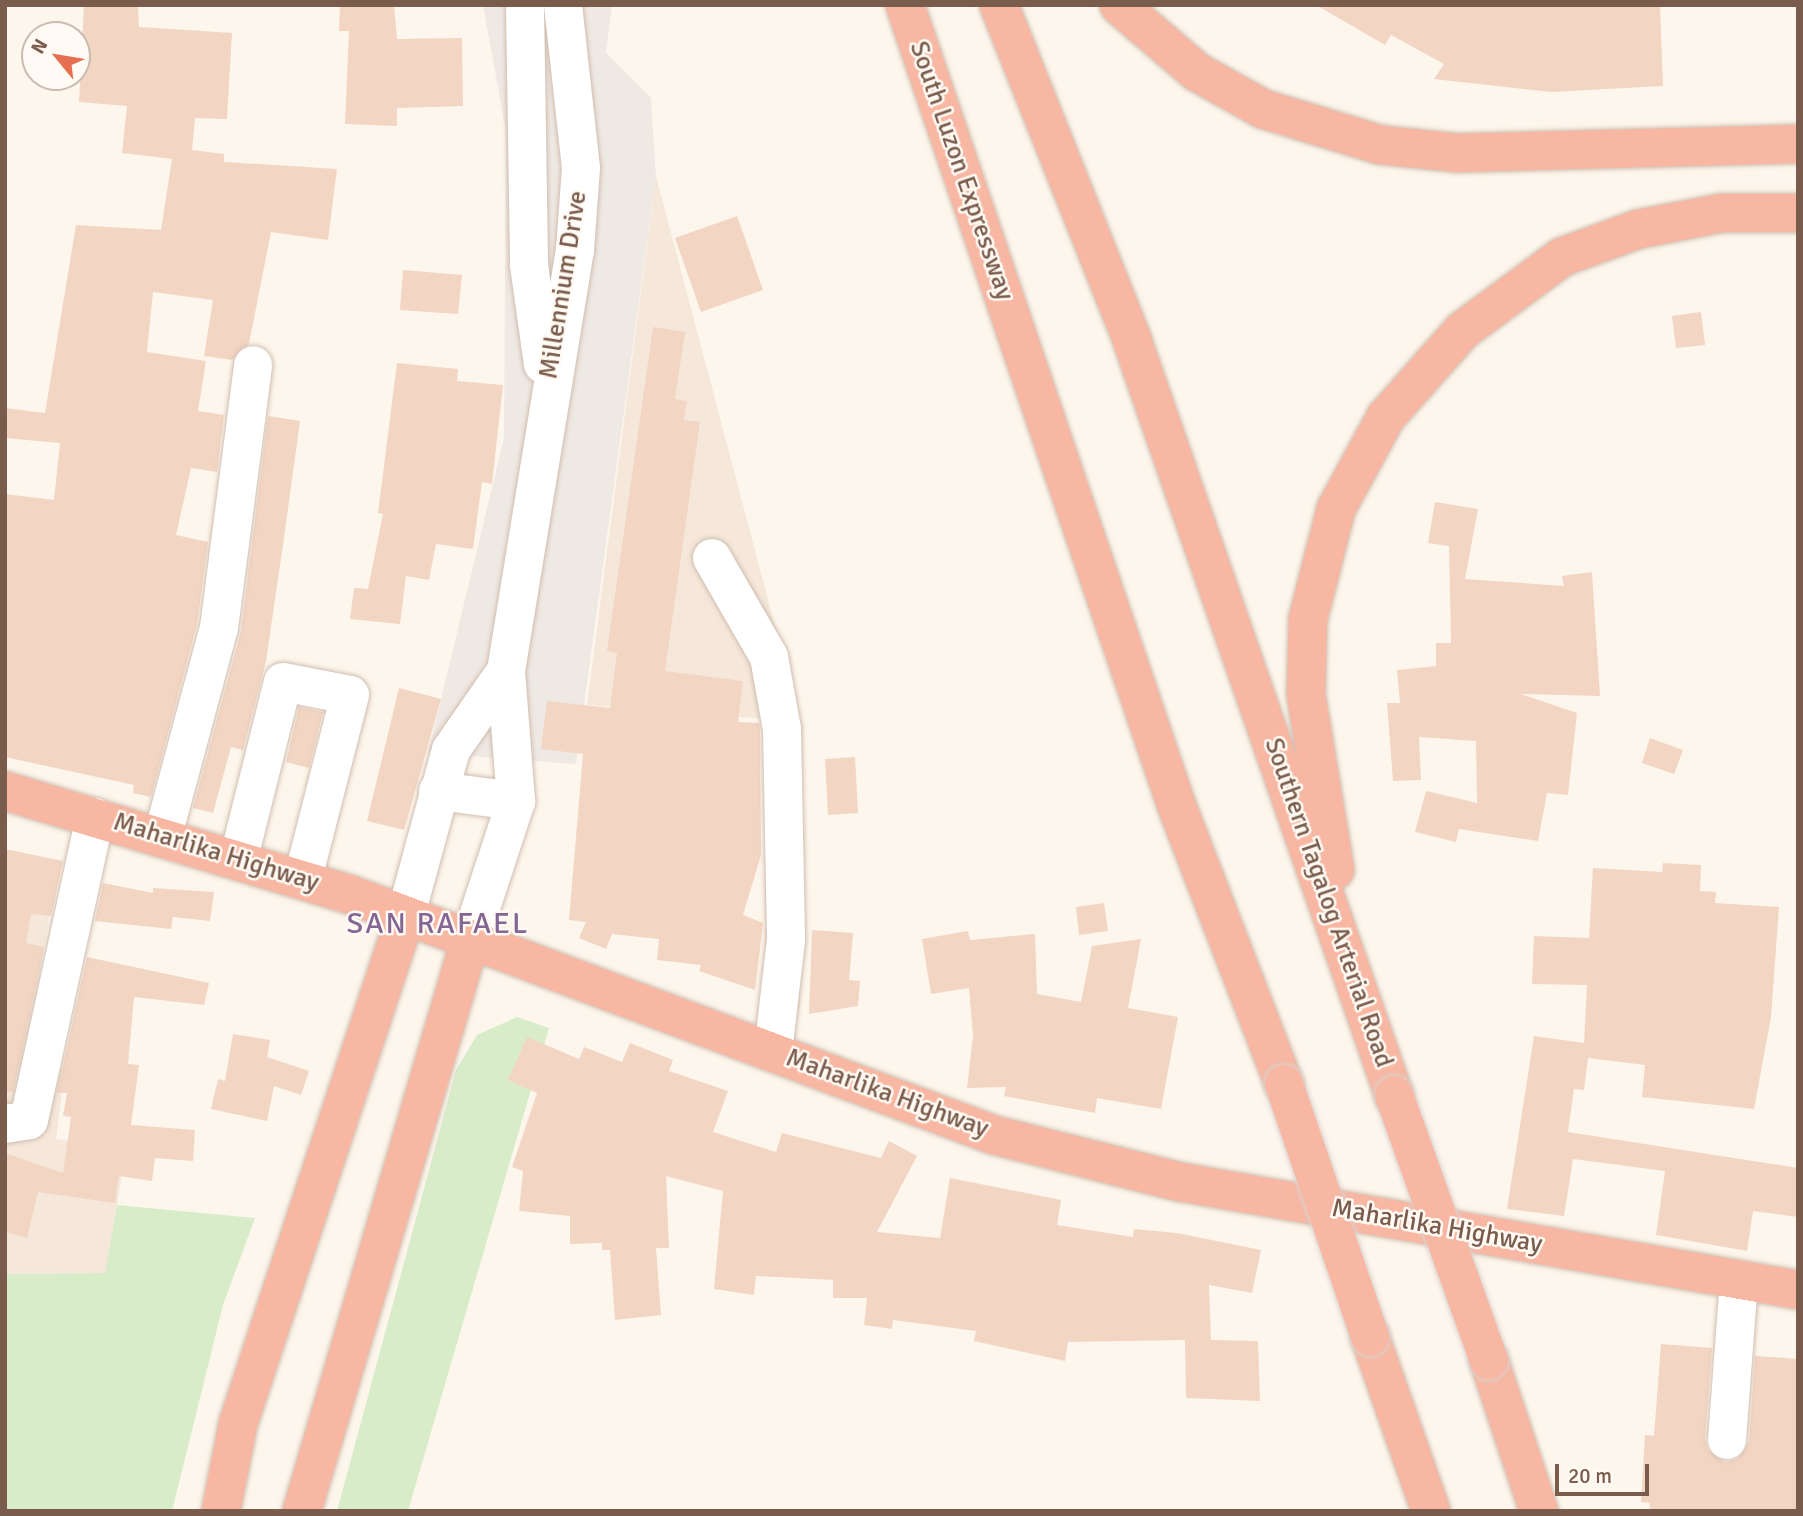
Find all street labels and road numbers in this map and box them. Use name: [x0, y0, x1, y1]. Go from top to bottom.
street label: South Luzon Expressway: [902, 37, 1020, 305]
street label: Millennium Drive: [534, 189, 594, 381]
street label: Southern Tagalog Arterial Road: [1257, 734, 1399, 1072]
street label: Maharlika Highway: [110, 807, 322, 899]
street label: Maharlika Highway: [781, 1043, 993, 1145]
street label: Maharlika Highway: [1329, 1193, 1545, 1261]

